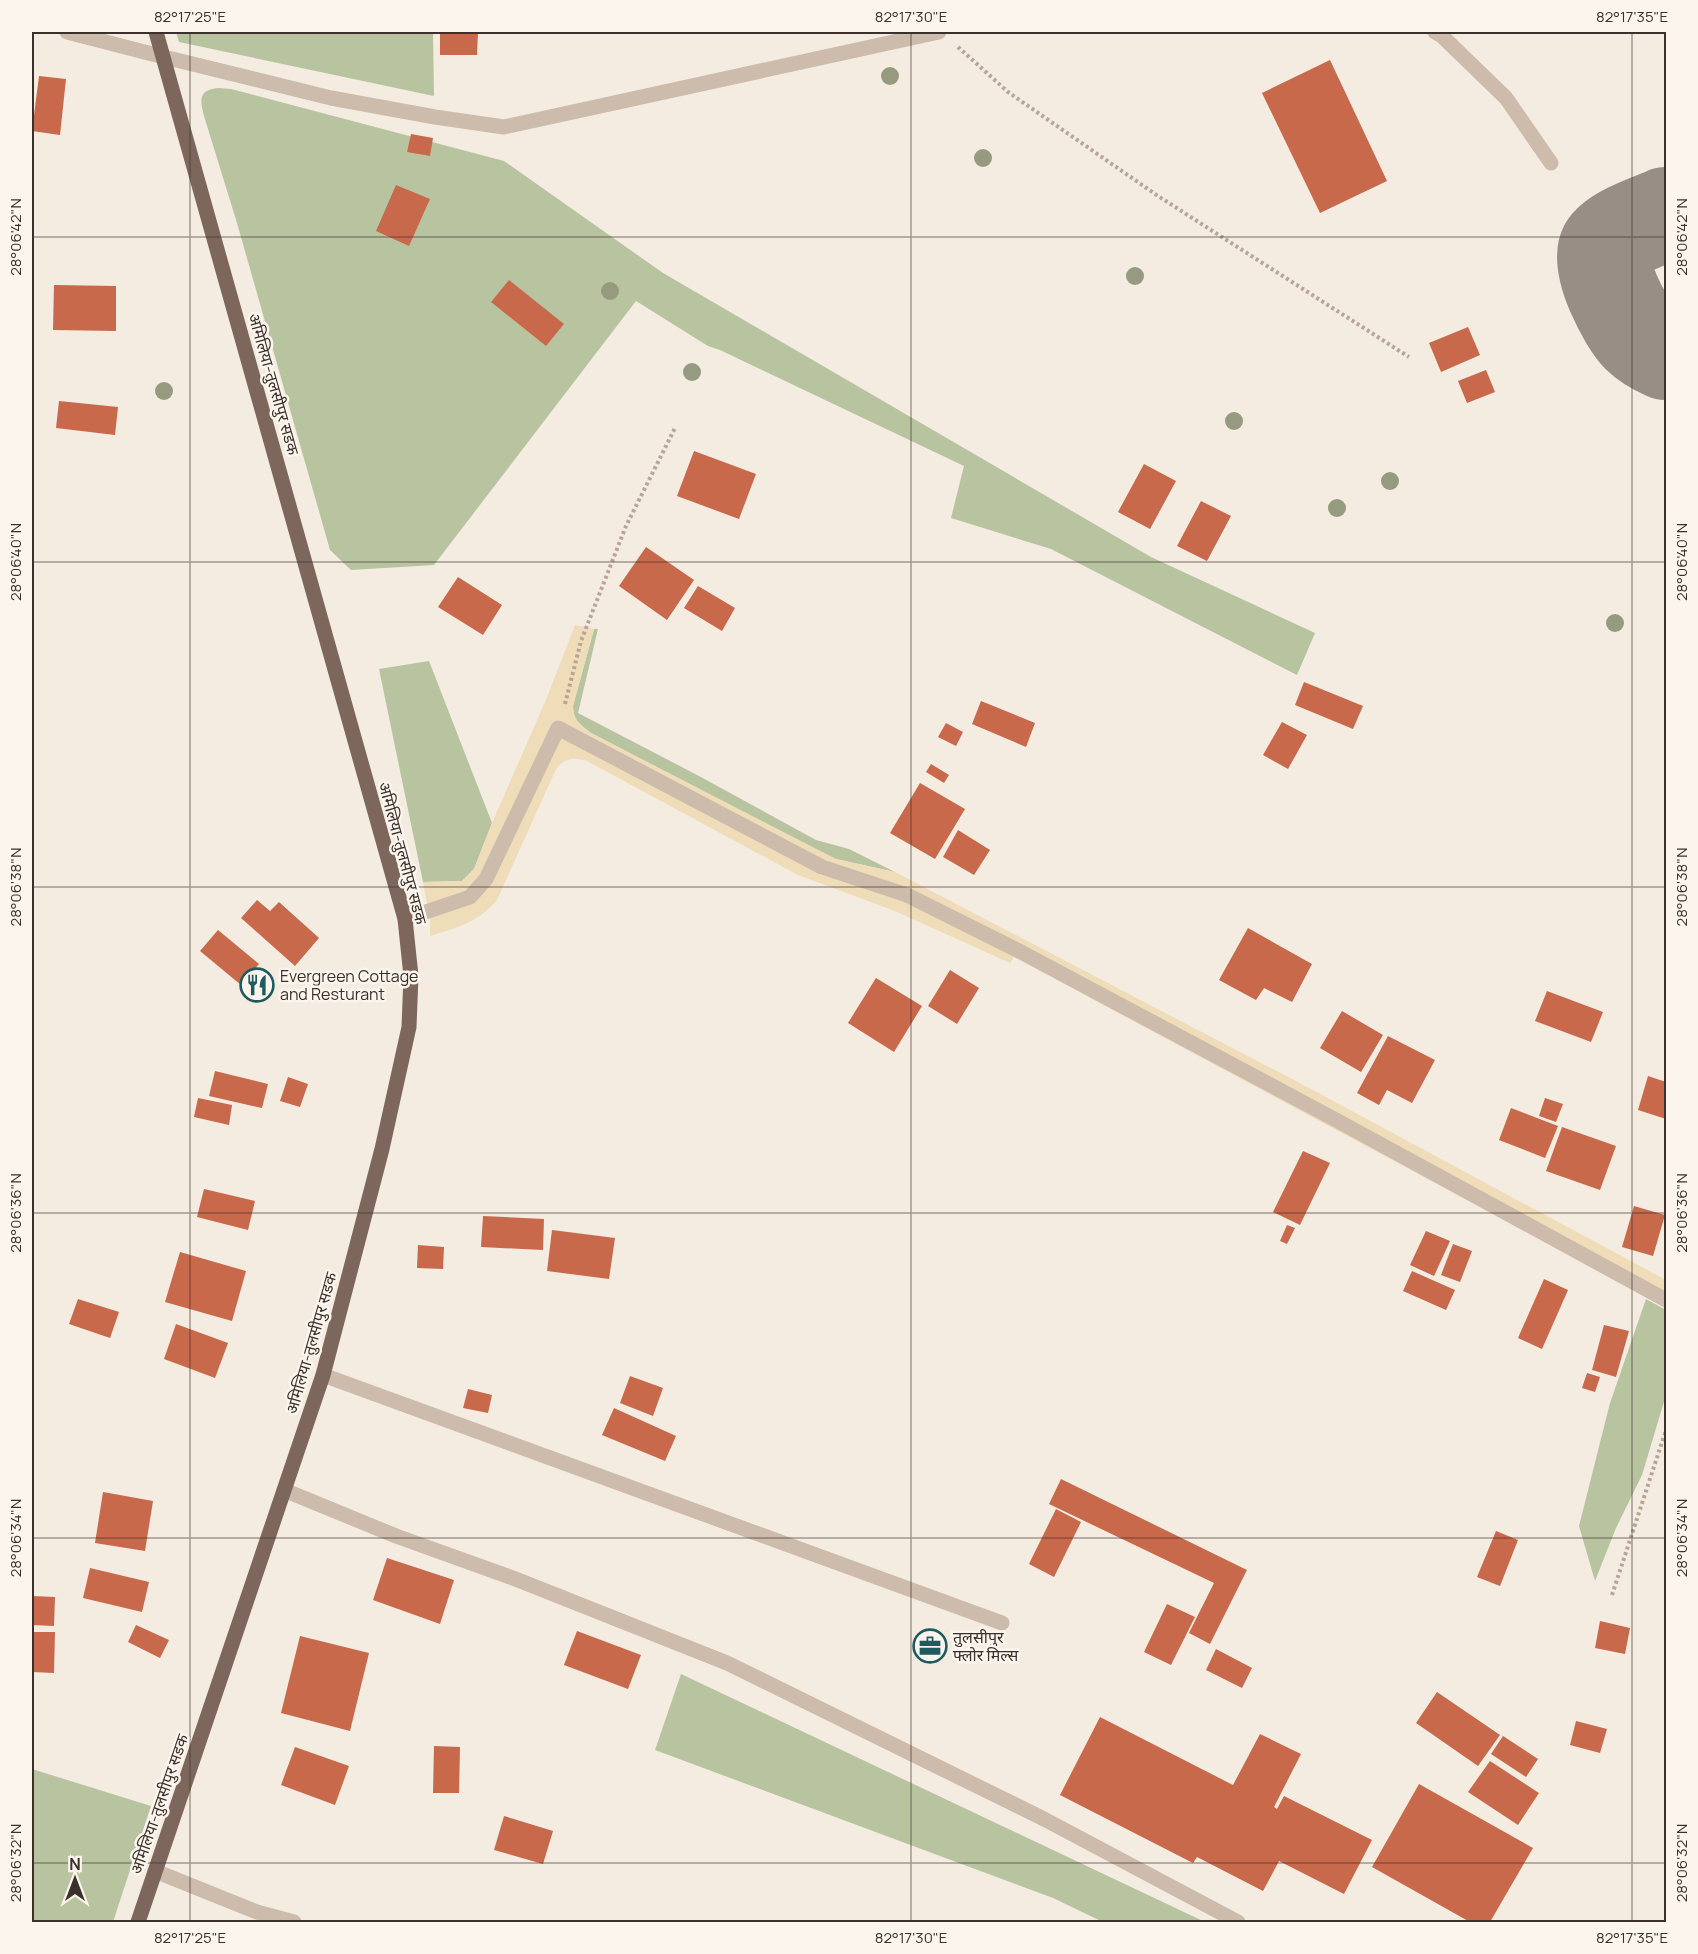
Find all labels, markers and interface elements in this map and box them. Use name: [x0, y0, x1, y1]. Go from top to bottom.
text: 82°17'25"E: [154, 6, 226, 27]
text: 82°17'30"E: [875, 6, 947, 27]
text: 82°17'35"E: [1596, 6, 1668, 27]
text: 28°06'42"N: [5, 198, 26, 276]
text: 28°06'42"N: [1671, 198, 1692, 276]
street label: अमिलिया-तुलसीपुर सडक: [243, 311, 305, 458]
text: 28°06'40"N: [5, 523, 26, 601]
text: 28°06'40"N: [1671, 523, 1692, 601]
street label: अमिलिया-तुलसीपुर सडक: [373, 779, 433, 927]
text: 28°06'38"N: [5, 848, 26, 926]
text: 28°06'38"N: [1671, 848, 1692, 926]
place label: Evergreen Cottage and Resturant: [280, 965, 418, 1005]
restaurant icon: Evergreen Cottage and Resturant: [239, 967, 275, 1003]
text: 28°06'36"N: [5, 1173, 26, 1253]
text: 28°06'36"N: [1671, 1173, 1692, 1253]
street label: अमिलिया-तुलसीपुर सडक: [280, 1269, 342, 1416]
text: 28°06'34"N: [5, 1499, 26, 1577]
text: 28°06'34"N: [1671, 1499, 1692, 1577]
place label: तुलसीपुर फ्लोर मिल्स: [953, 1626, 1020, 1666]
office icon: तुलसीपुर फ्लोर मिल्स: [912, 1628, 948, 1664]
street label: अमिलिया-तुलसीपुर सडक: [125, 1730, 193, 1877]
text: 28°06'32"N: [5, 1824, 26, 1902]
text: 28°06'32"N: [1671, 1824, 1692, 1902]
north arrow: [45, 1849, 105, 1909]
text: N: [69, 1853, 81, 1875]
text: 82°17'25"E: [154, 1927, 226, 1948]
text: 82°17'30"E: [875, 1927, 947, 1948]
text: 82°17'35"E: [1596, 1927, 1668, 1948]

